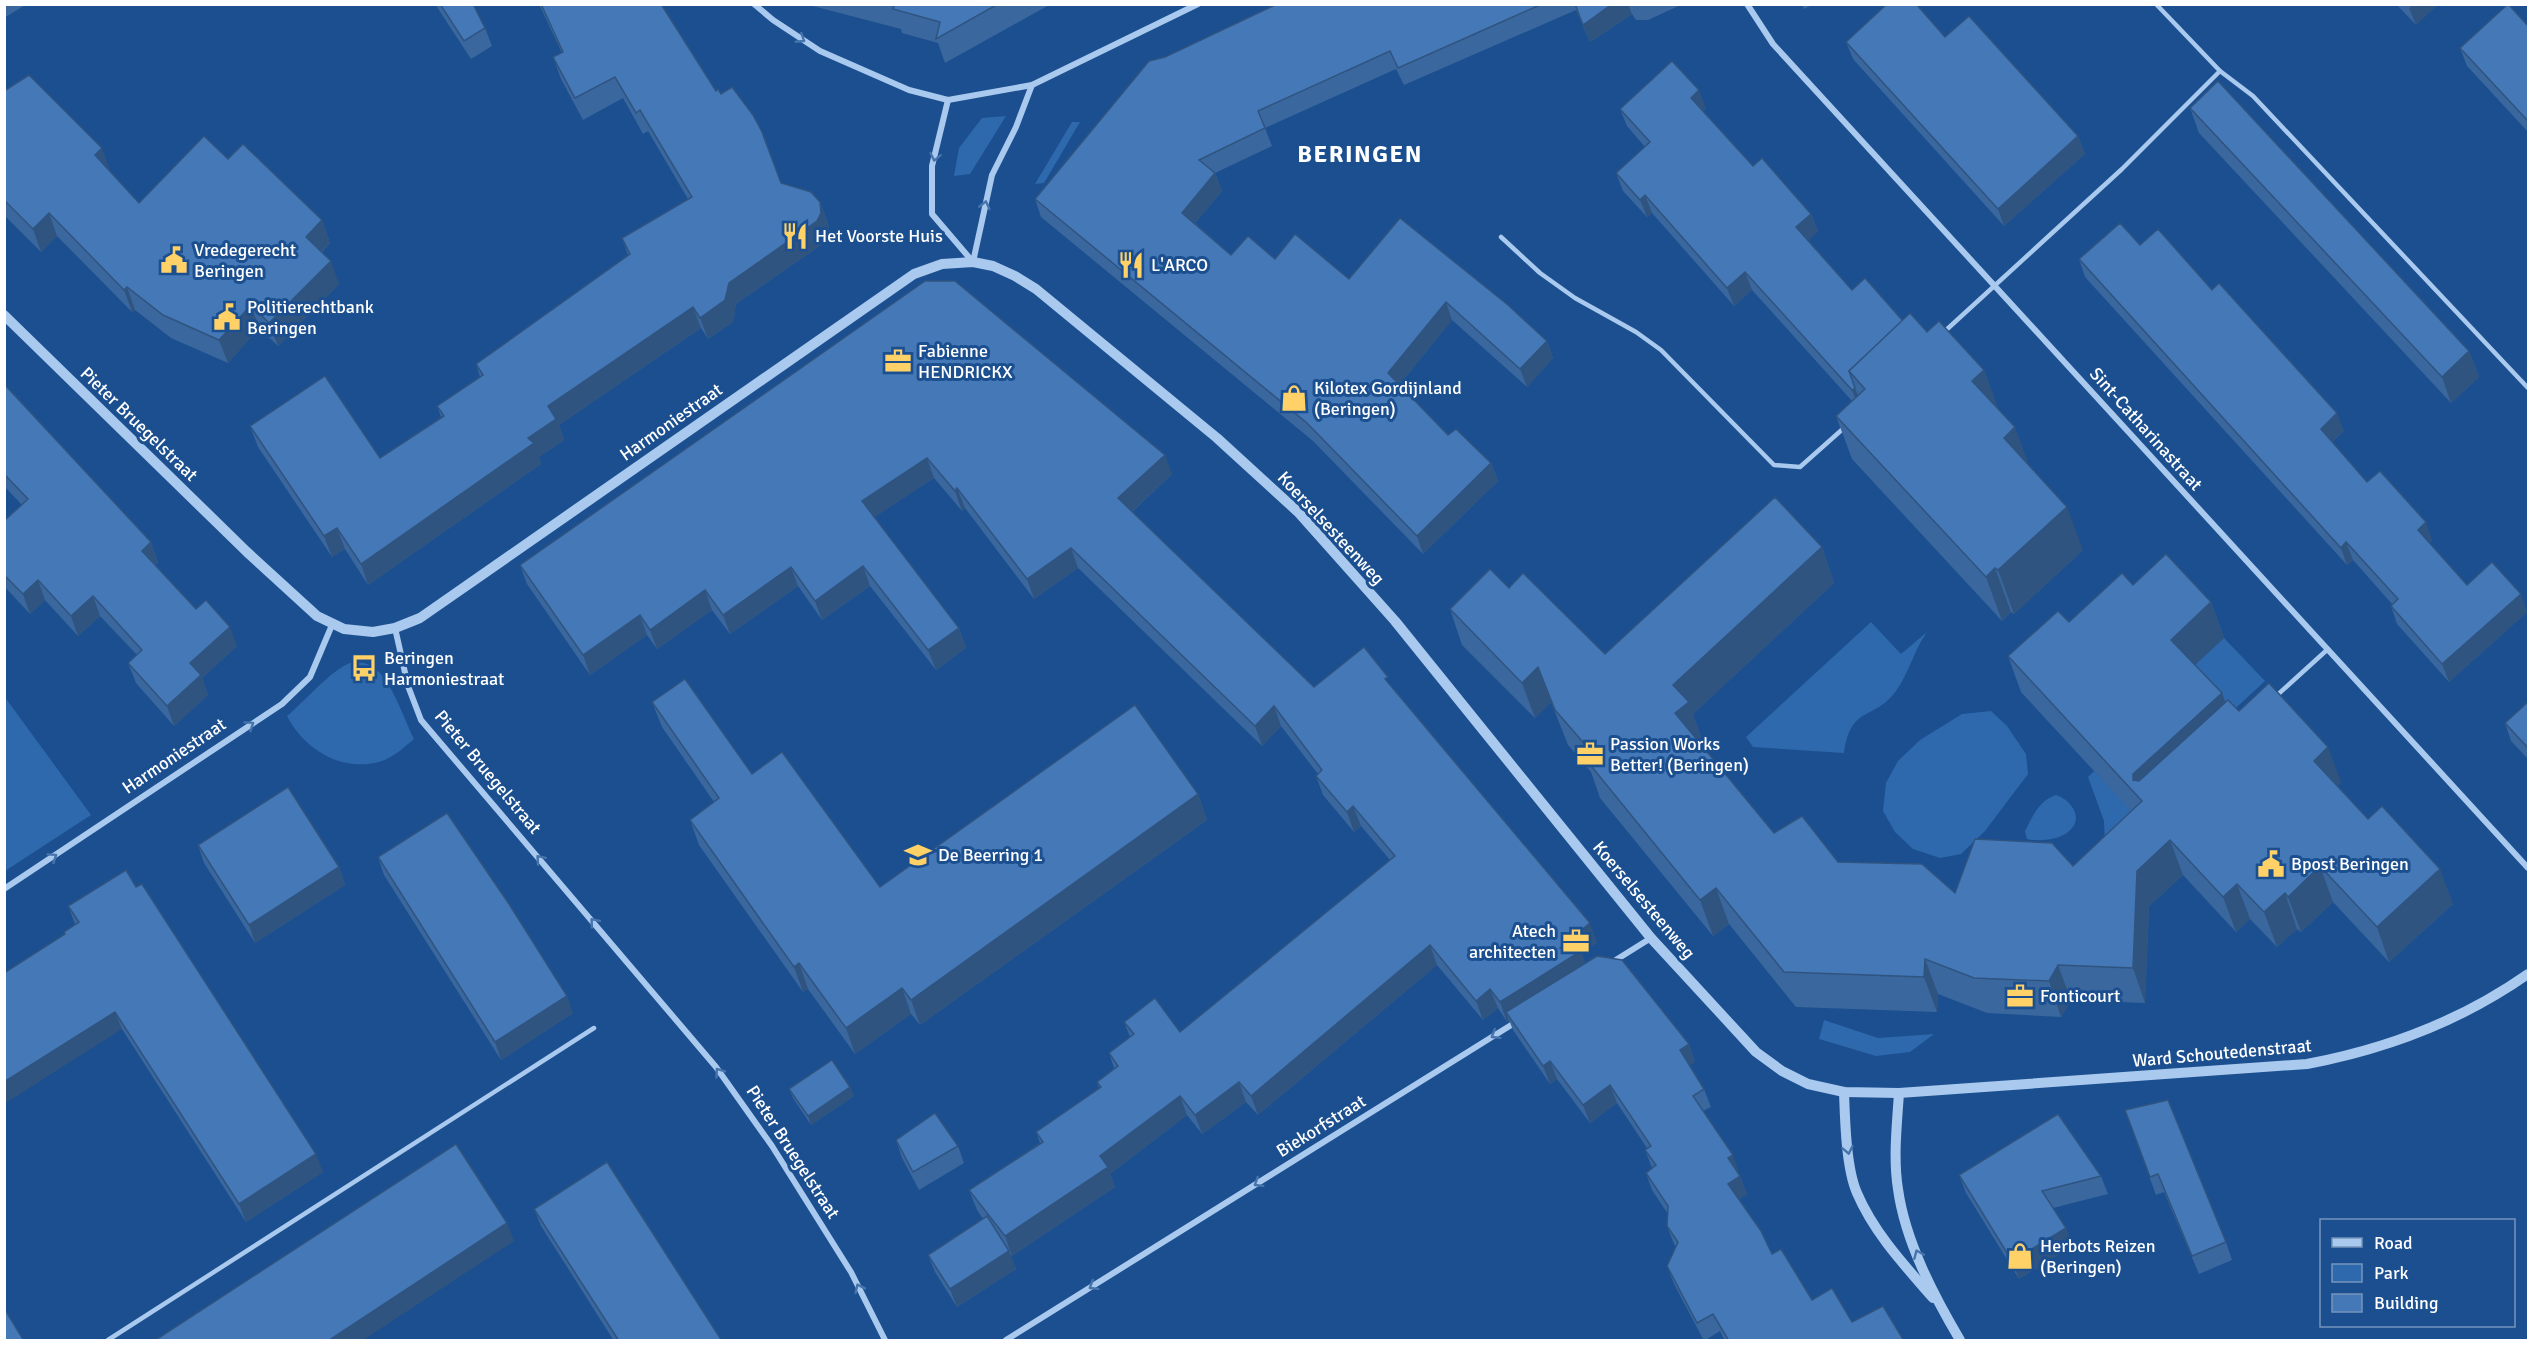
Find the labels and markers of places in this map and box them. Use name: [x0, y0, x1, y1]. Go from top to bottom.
restaurant icon: Het Voorste Huis: [780, 221, 810, 251]
place label: Het Voorste Huis: [815, 225, 943, 247]
place label: Vredegerecht Beringen: [194, 239, 296, 282]
public building icon: Vredegerecht Beringen: [159, 245, 189, 275]
restaurant icon: L'ARCO: [1116, 250, 1146, 280]
place label: L'ARCO: [1151, 254, 1208, 276]
place label: Politierechtbank Beringen: [247, 296, 374, 339]
public building icon: Politierechtbank Beringen: [212, 302, 242, 332]
place label: Fabienne HENDRICKX: [918, 340, 1013, 383]
office icon: Fabienne HENDRICKX: [883, 346, 913, 376]
place label: Kilotex Gordijnland (Beringen): [1314, 377, 1462, 420]
shop icon: Kilotex Gordijnland (Beringen): [1279, 383, 1309, 413]
place label: Beringen Harmoniestraat: [384, 647, 504, 690]
bus stop icon: Beringen Harmoniestraat: [349, 653, 379, 683]
place label: Passion Works Better! (Beringen): [1610, 733, 1749, 776]
office icon: Passion Works Better! (Beringen): [1575, 739, 1605, 769]
school or university icon: De Beerring 1: [903, 840, 933, 870]
place label: De Beerring 1: [938, 844, 1043, 866]
public building icon: Bpost Beringen: [2256, 849, 2286, 879]
place label: Bpost Beringen: [2291, 853, 2409, 875]
place label: Atech architecten: [1469, 920, 1556, 963]
office icon: Atech architecten: [1561, 926, 1591, 956]
office icon: Fonticourt: [2005, 981, 2035, 1011]
place label: Fonticourt: [2040, 985, 2120, 1007]
place label: Herbots Reizen (Beringen): [2040, 1235, 2156, 1278]
shop icon: Herbots Reizen (Beringen): [2005, 1241, 2035, 1271]

